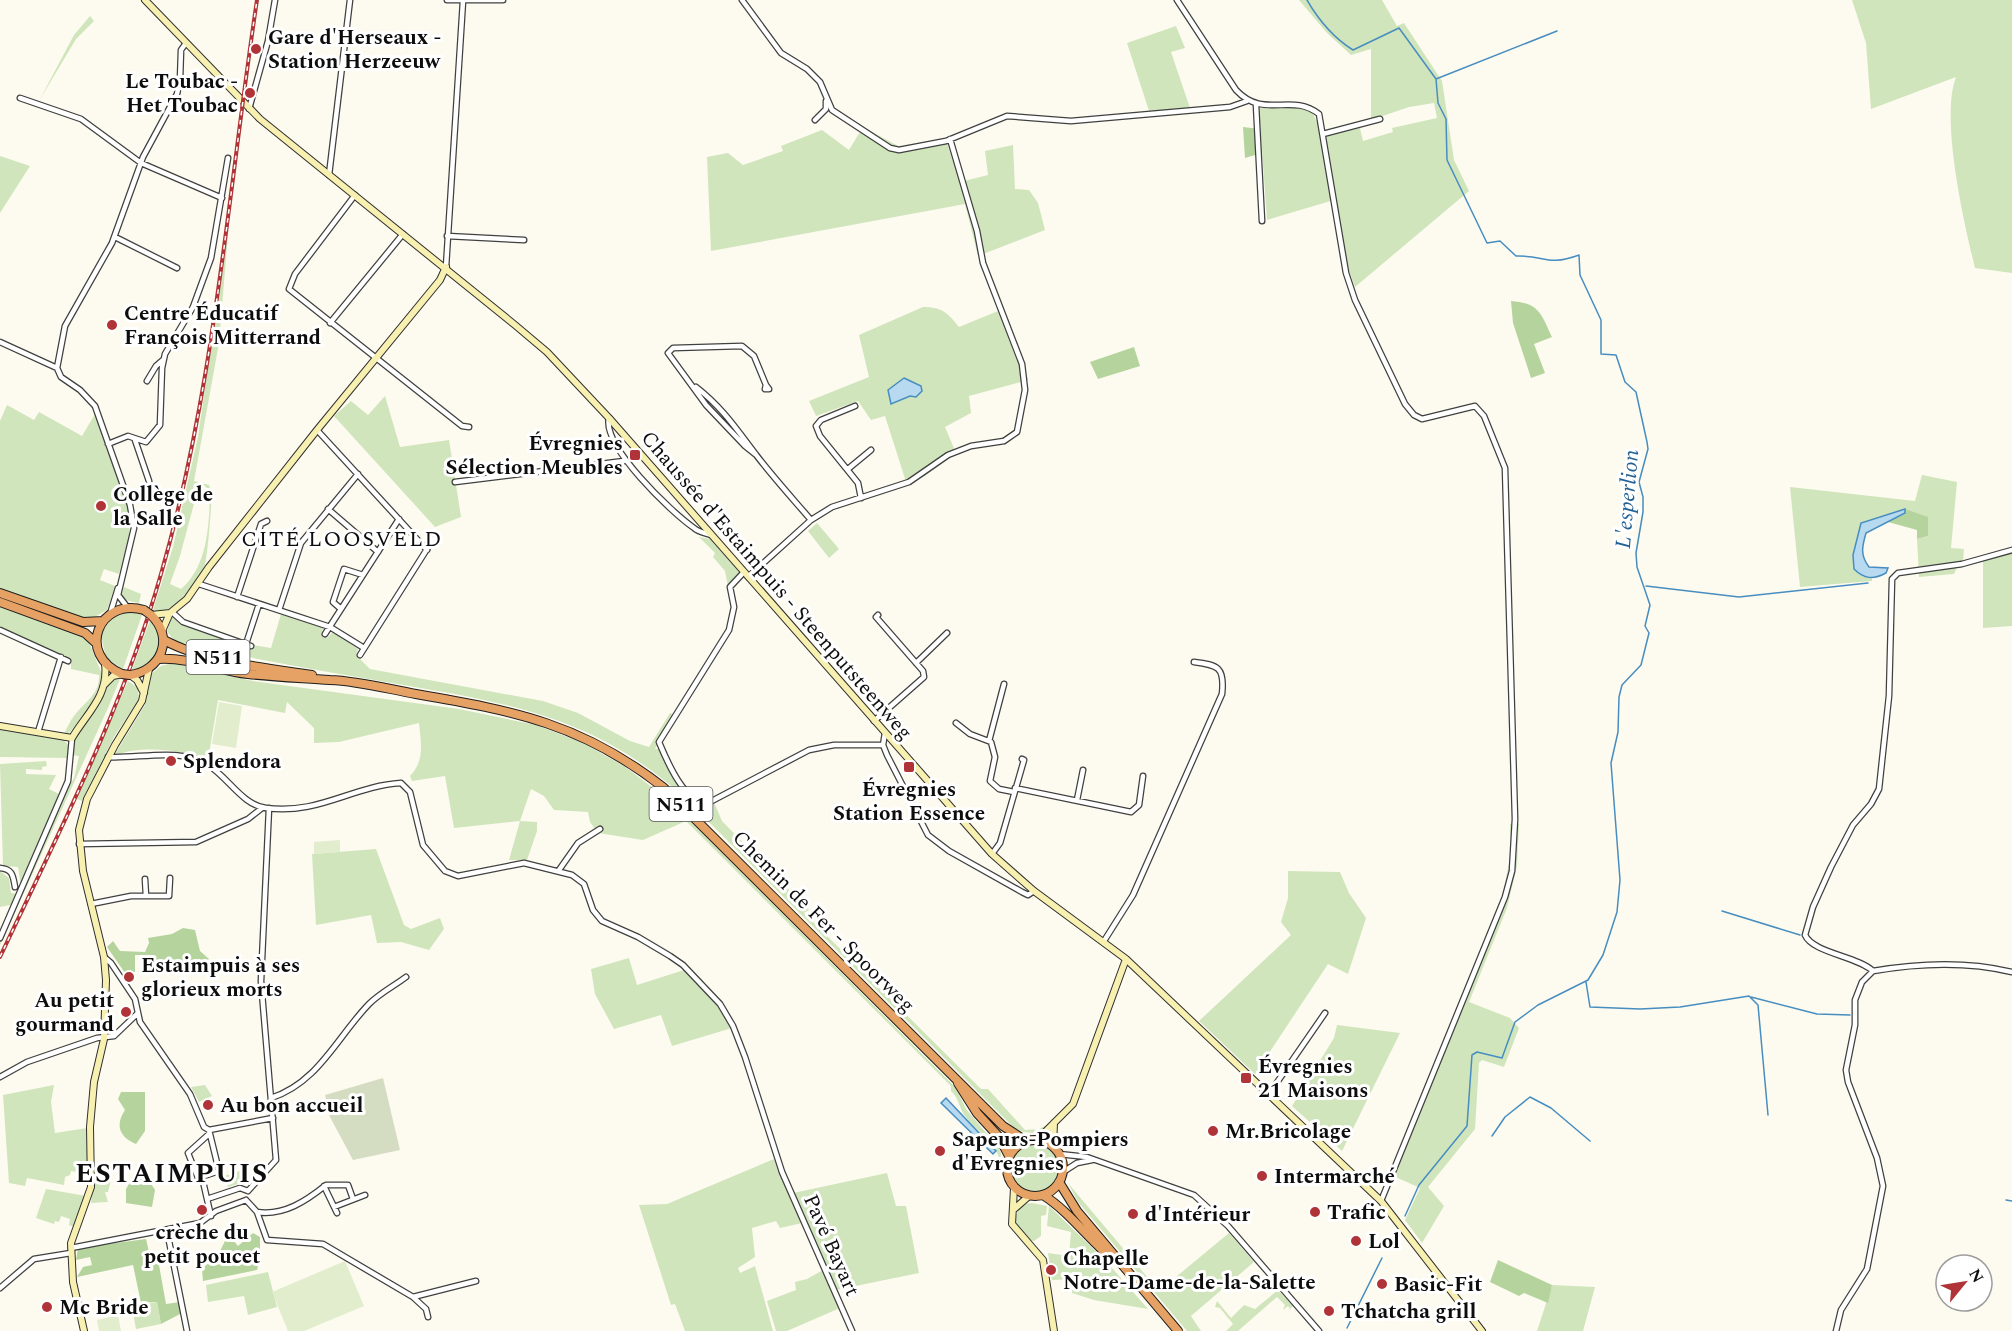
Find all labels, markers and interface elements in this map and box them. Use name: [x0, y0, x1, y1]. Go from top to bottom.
place label: Gare d'Herseaux - Station Herzeeuw: [268, 22, 442, 78]
marker: Gare d'Herseaux - Station Herzeeuw: [249, 42, 263, 56]
place label: Le Toubac - Het Toubac: [125, 66, 238, 122]
marker: Le Toubac - Het Toubac: [243, 86, 257, 100]
place label: Centre Éducatif François Mitterrand: [124, 298, 321, 354]
marker: Centre Éducatif François Mitterrand: [105, 318, 119, 332]
street label: Chaussée d'Estaimpuis - Steenputsteenweg: [633, 424, 920, 747]
place label: Évregnies Sélection Meubles: [445, 428, 623, 484]
marker: Évregnies Sélection Meubles: [628, 448, 642, 462]
water label: L'esperlion: [1607, 448, 1648, 550]
place label: Collège de la Salle: [113, 479, 213, 535]
marker: Collège de la Salle: [94, 499, 108, 513]
district label: CITÉ LOOSVELD: [241, 523, 443, 556]
road number: N511: [186, 640, 250, 674]
place label: Splendora: [183, 746, 281, 778]
marker: Splendora: [164, 754, 178, 768]
marker: Évregnies Station Essence: [902, 760, 916, 774]
place label: Évregnies Station Essence: [833, 774, 985, 830]
road number: N511: [650, 787, 712, 821]
street label: Chemin de Fer - Spoorweg: [724, 823, 922, 1021]
place label: Estaimpuis à ses glorieux morts: [141, 950, 300, 1006]
marker: Estaimpuis à ses glorieux morts: [122, 970, 136, 984]
place label: Au petit gourmand: [15, 985, 114, 1041]
marker: Au petit gourmand: [119, 1005, 133, 1019]
place label: Évregnies 21 Maisons: [1258, 1051, 1368, 1107]
marker: Évregnies 21 Maisons: [1239, 1071, 1253, 1085]
place label: Au bon accueil: [220, 1090, 363, 1122]
marker: Au bon accueil: [201, 1098, 215, 1112]
place label: Mr.Bricolage: [1225, 1116, 1351, 1148]
place label: Sapeurs-Pompiers d'Evregnies: [952, 1124, 1129, 1180]
marker: Mr.Bricolage: [1206, 1124, 1220, 1138]
marker: Sapeurs-Pompiers d'Evregnies: [933, 1144, 947, 1158]
district label: ESTAIMPUIS: [75, 1153, 269, 1195]
place label: Intermarché: [1274, 1161, 1395, 1193]
marker: Intermarché: [1255, 1169, 1269, 1183]
street label: Pavé Bayart: [794, 1189, 868, 1302]
place label: Trafic: [1327, 1197, 1386, 1229]
place label: d'Intérieur: [1145, 1199, 1250, 1231]
marker: crèche du petit poucet: [195, 1203, 209, 1217]
marker: Trafic: [1308, 1205, 1322, 1219]
marker: d'Intérieur: [1126, 1207, 1140, 1221]
place label: crèche du petit poucet: [144, 1217, 260, 1273]
place label: Lol: [1368, 1226, 1400, 1258]
marker: Lol: [1349, 1234, 1363, 1248]
place label: Chapelle Notre-Dame-de-la-Salette: [1063, 1243, 1316, 1299]
north arrow: [1934, 1253, 1994, 1313]
marker: Chapelle Notre-Dame-de-la-Salette: [1044, 1263, 1058, 1277]
text: N: [1962, 1264, 1990, 1288]
place label: Basic-Fit: [1394, 1269, 1482, 1301]
marker: Basic-Fit: [1375, 1277, 1389, 1291]
place label: Mc Bride: [59, 1292, 149, 1324]
place label: Tchatcha grill: [1341, 1296, 1476, 1328]
marker: Mc Bride: [40, 1300, 54, 1314]
marker: Tchatcha grill: [1322, 1304, 1336, 1318]

